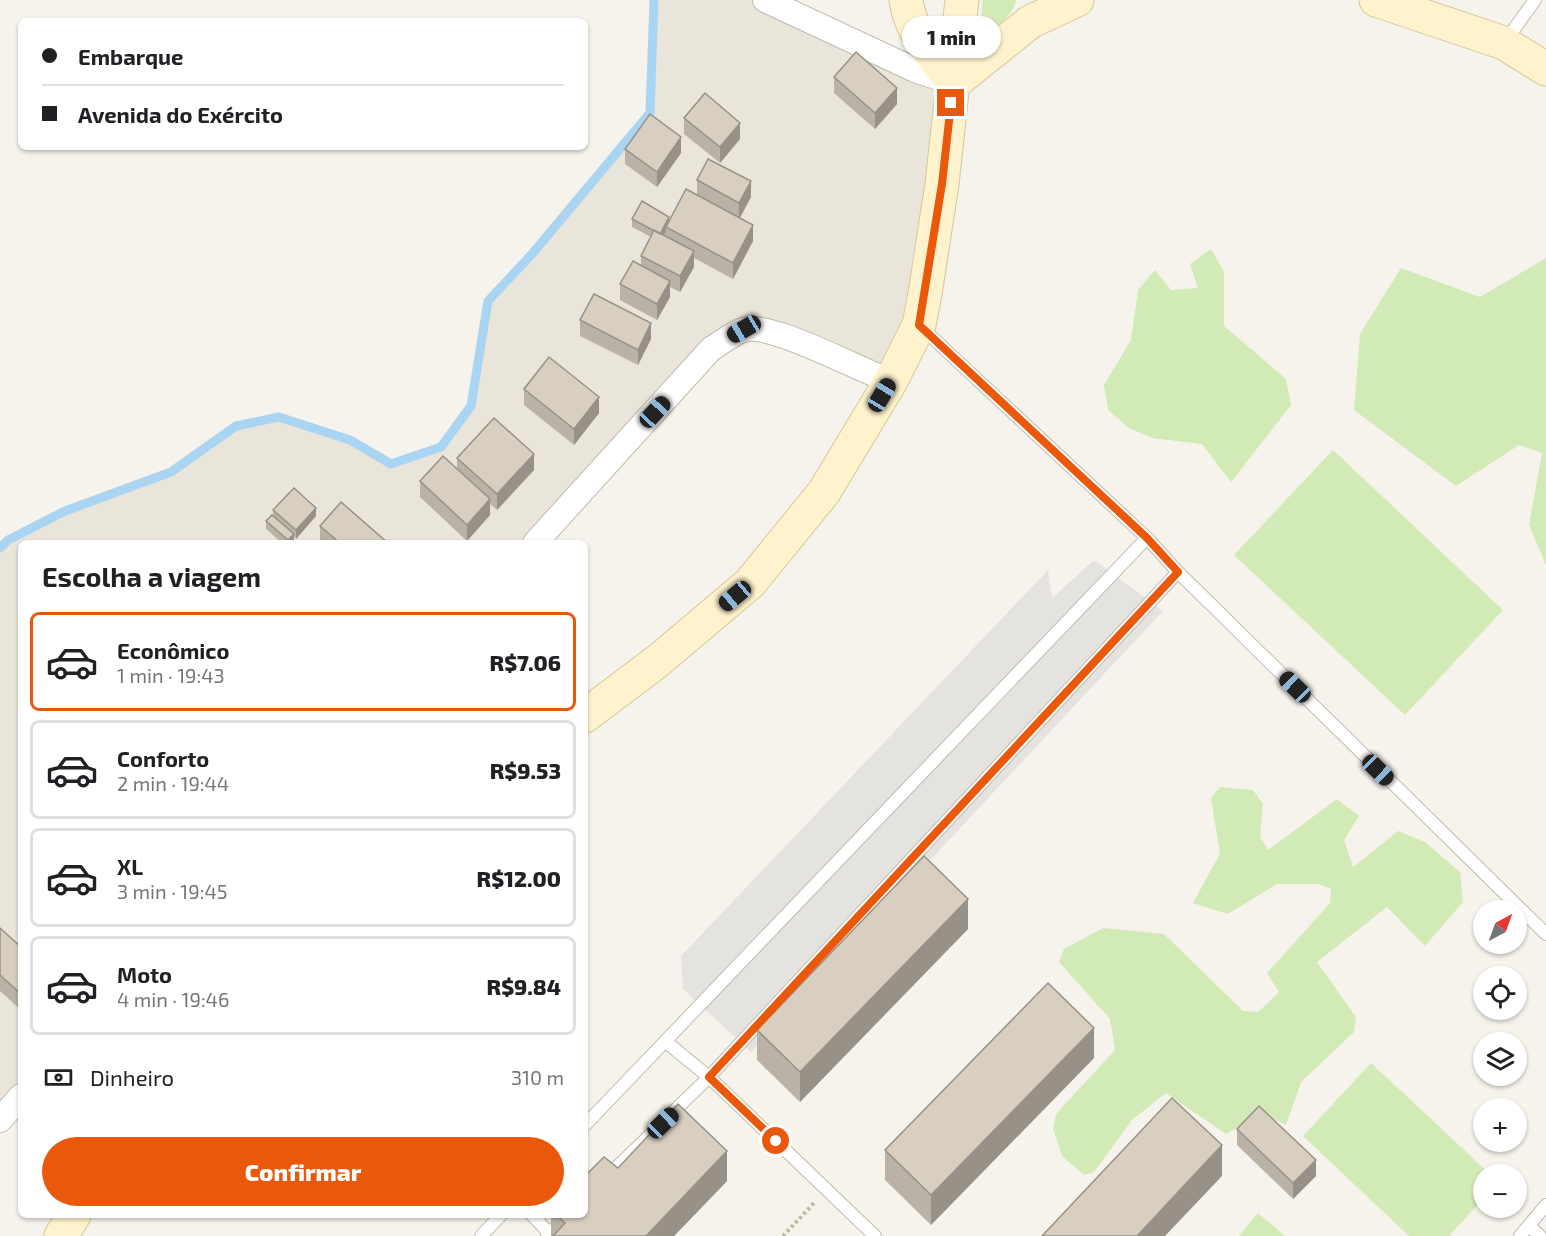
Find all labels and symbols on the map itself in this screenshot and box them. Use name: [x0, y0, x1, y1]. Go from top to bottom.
callout: 1 min: [902, 16, 1000, 58]
route end: [937, 89, 964, 116]
car: [724, 312, 764, 346]
car: [865, 375, 899, 415]
car: [636, 393, 674, 431]
car: [715, 578, 755, 614]
car: [1276, 668, 1314, 706]
car: [1359, 751, 1397, 789]
north arrow: [1473, 900, 1527, 954]
car: [644, 1104, 682, 1142]
route start: [762, 1127, 789, 1154]

